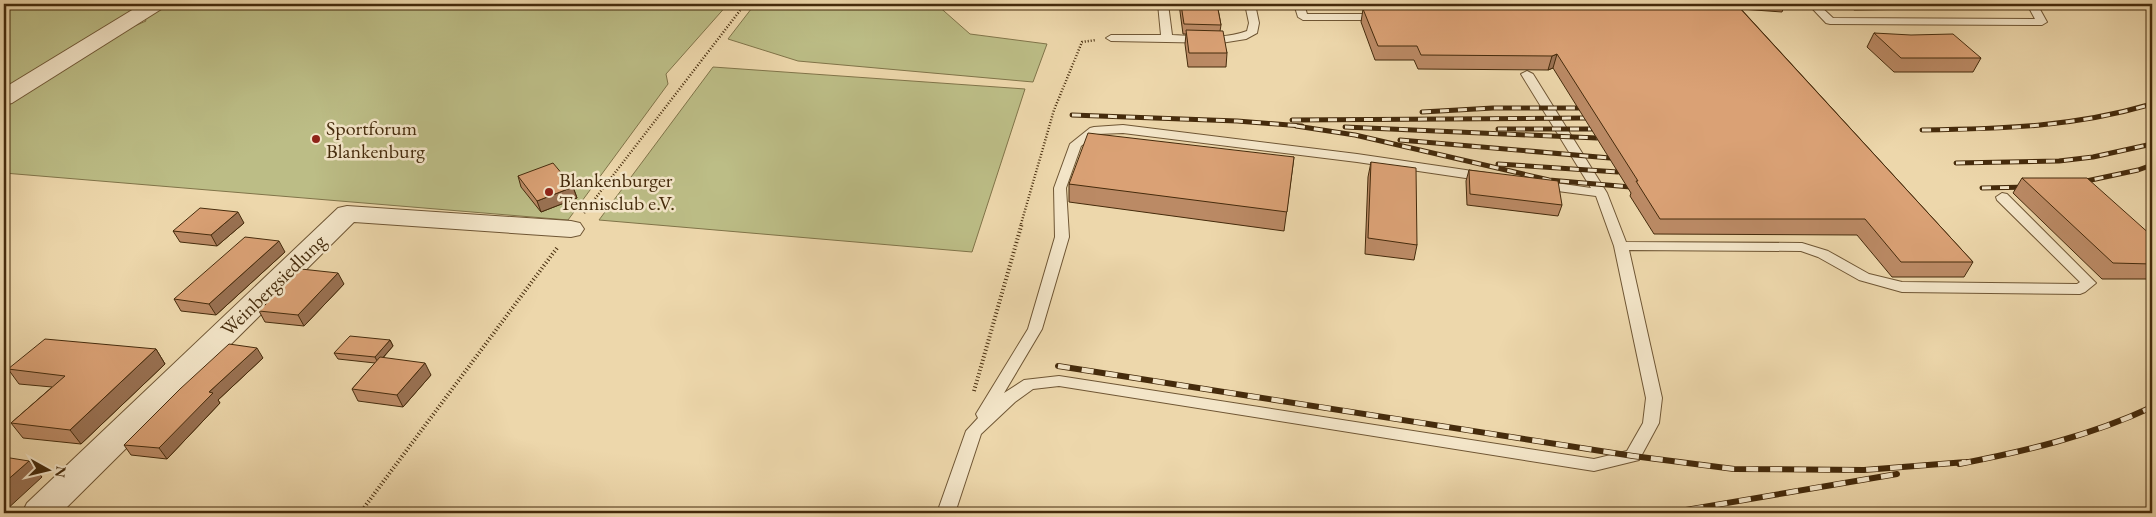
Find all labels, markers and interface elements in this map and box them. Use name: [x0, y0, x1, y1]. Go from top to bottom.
place label: Sportforum Blankenburg: [326, 115, 425, 164]
marker: Sportforum Blankenburg: [310, 133, 322, 145]
place label: Blankenburger Tennisclub e.V.: [559, 167, 675, 216]
marker: Blankenburger Tennisclub e.V.: [543, 186, 555, 198]
street label: Weinbergsiedlung: [215, 228, 331, 342]
north arrow: [22, 444, 72, 494]
text: N: [51, 465, 71, 479]

